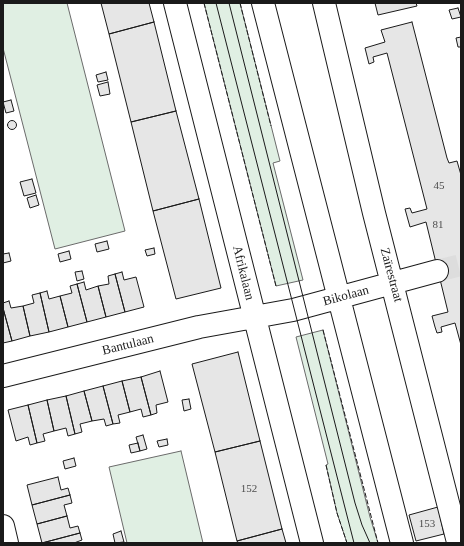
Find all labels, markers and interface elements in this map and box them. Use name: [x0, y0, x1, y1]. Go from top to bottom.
house number: 45: [434, 179, 444, 193]
house number: 81: [432, 218, 444, 232]
street label: Afrikalaan: [229, 244, 257, 302]
street label: Zaïrestraat: [376, 246, 406, 304]
street label: Bikolaan: [321, 282, 371, 310]
street label: Bantulaan: [101, 331, 155, 359]
house number: 152: [241, 482, 257, 496]
house number: 153: [419, 517, 435, 531]

